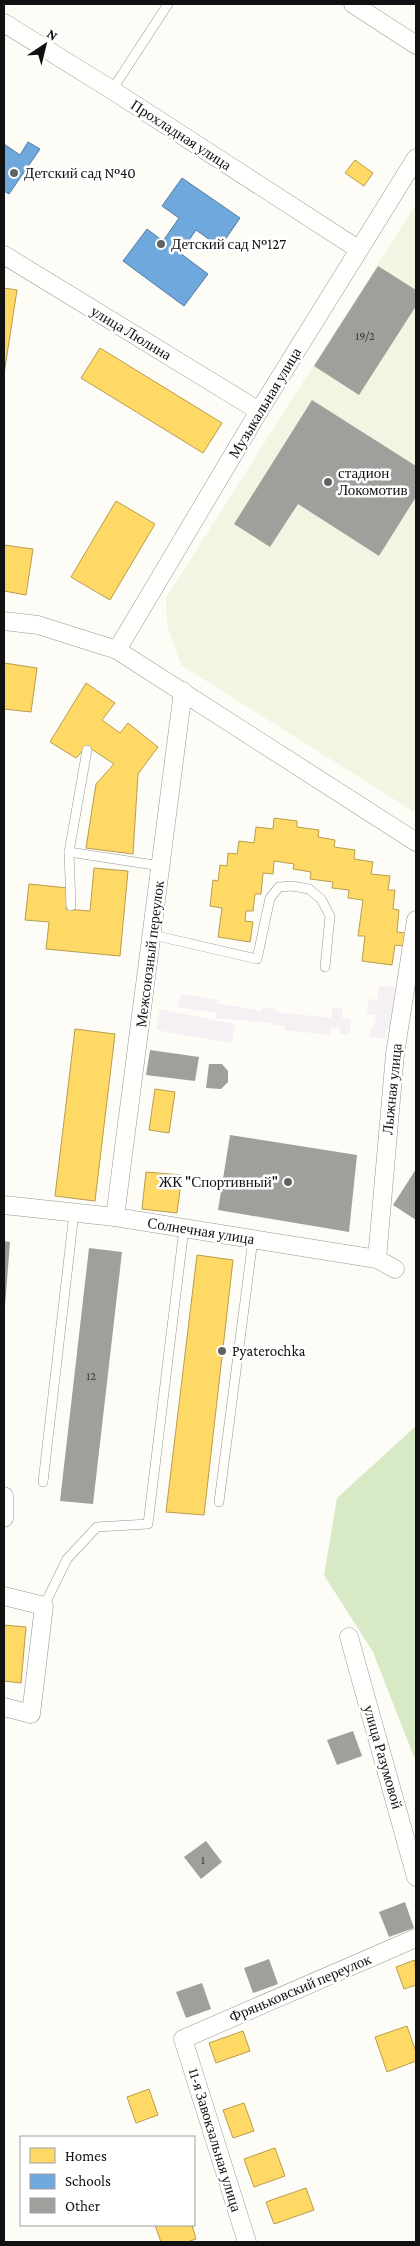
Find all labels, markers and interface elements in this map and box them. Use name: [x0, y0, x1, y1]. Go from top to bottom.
north arrow: [20, 20, 70, 70]
text: N: [44, 25, 61, 44]
street label: Прохладная улица: [128, 97, 234, 174]
place label: Детский сад №40: [24, 165, 136, 181]
marker: Детский сад №40: [8, 167, 20, 179]
place label: Детский сад №127: [171, 236, 286, 252]
marker: Детский сад №127: [155, 238, 167, 250]
street label: улица Люлина: [88, 303, 174, 363]
house number: 19/2: [355, 329, 375, 343]
street label: Музыкальная улица: [226, 345, 304, 461]
place label: стадион Локомотив: [338, 465, 408, 498]
marker: стадион Локомотив: [322, 476, 334, 488]
street label: Межсоюзный переулок: [133, 879, 167, 1028]
street label: Лыжная улица: [379, 1042, 405, 1136]
place label: ЖК "Спортивный": [159, 1174, 278, 1190]
marker: ЖК "Спортивный": [282, 1176, 294, 1188]
street label: Солнечная улица: [146, 1215, 256, 1247]
place label: Pyaterochka: [232, 1343, 305, 1360]
marker: Pyaterochka: [216, 1345, 228, 1357]
house number: 12: [86, 1369, 96, 1383]
street label: улица Разумовой: [361, 1703, 405, 1811]
house number: 1: [201, 1853, 205, 1867]
street label: Фряньковский переулок: [227, 1951, 374, 2025]
street label: 11-я Завокзальная улица: [186, 2066, 245, 2214]
legend: [20, 2136, 195, 2226]
text: Homes: [65, 2148, 107, 2164]
text: Schools: [65, 2173, 111, 2189]
text: Other: [65, 2198, 101, 2214]

